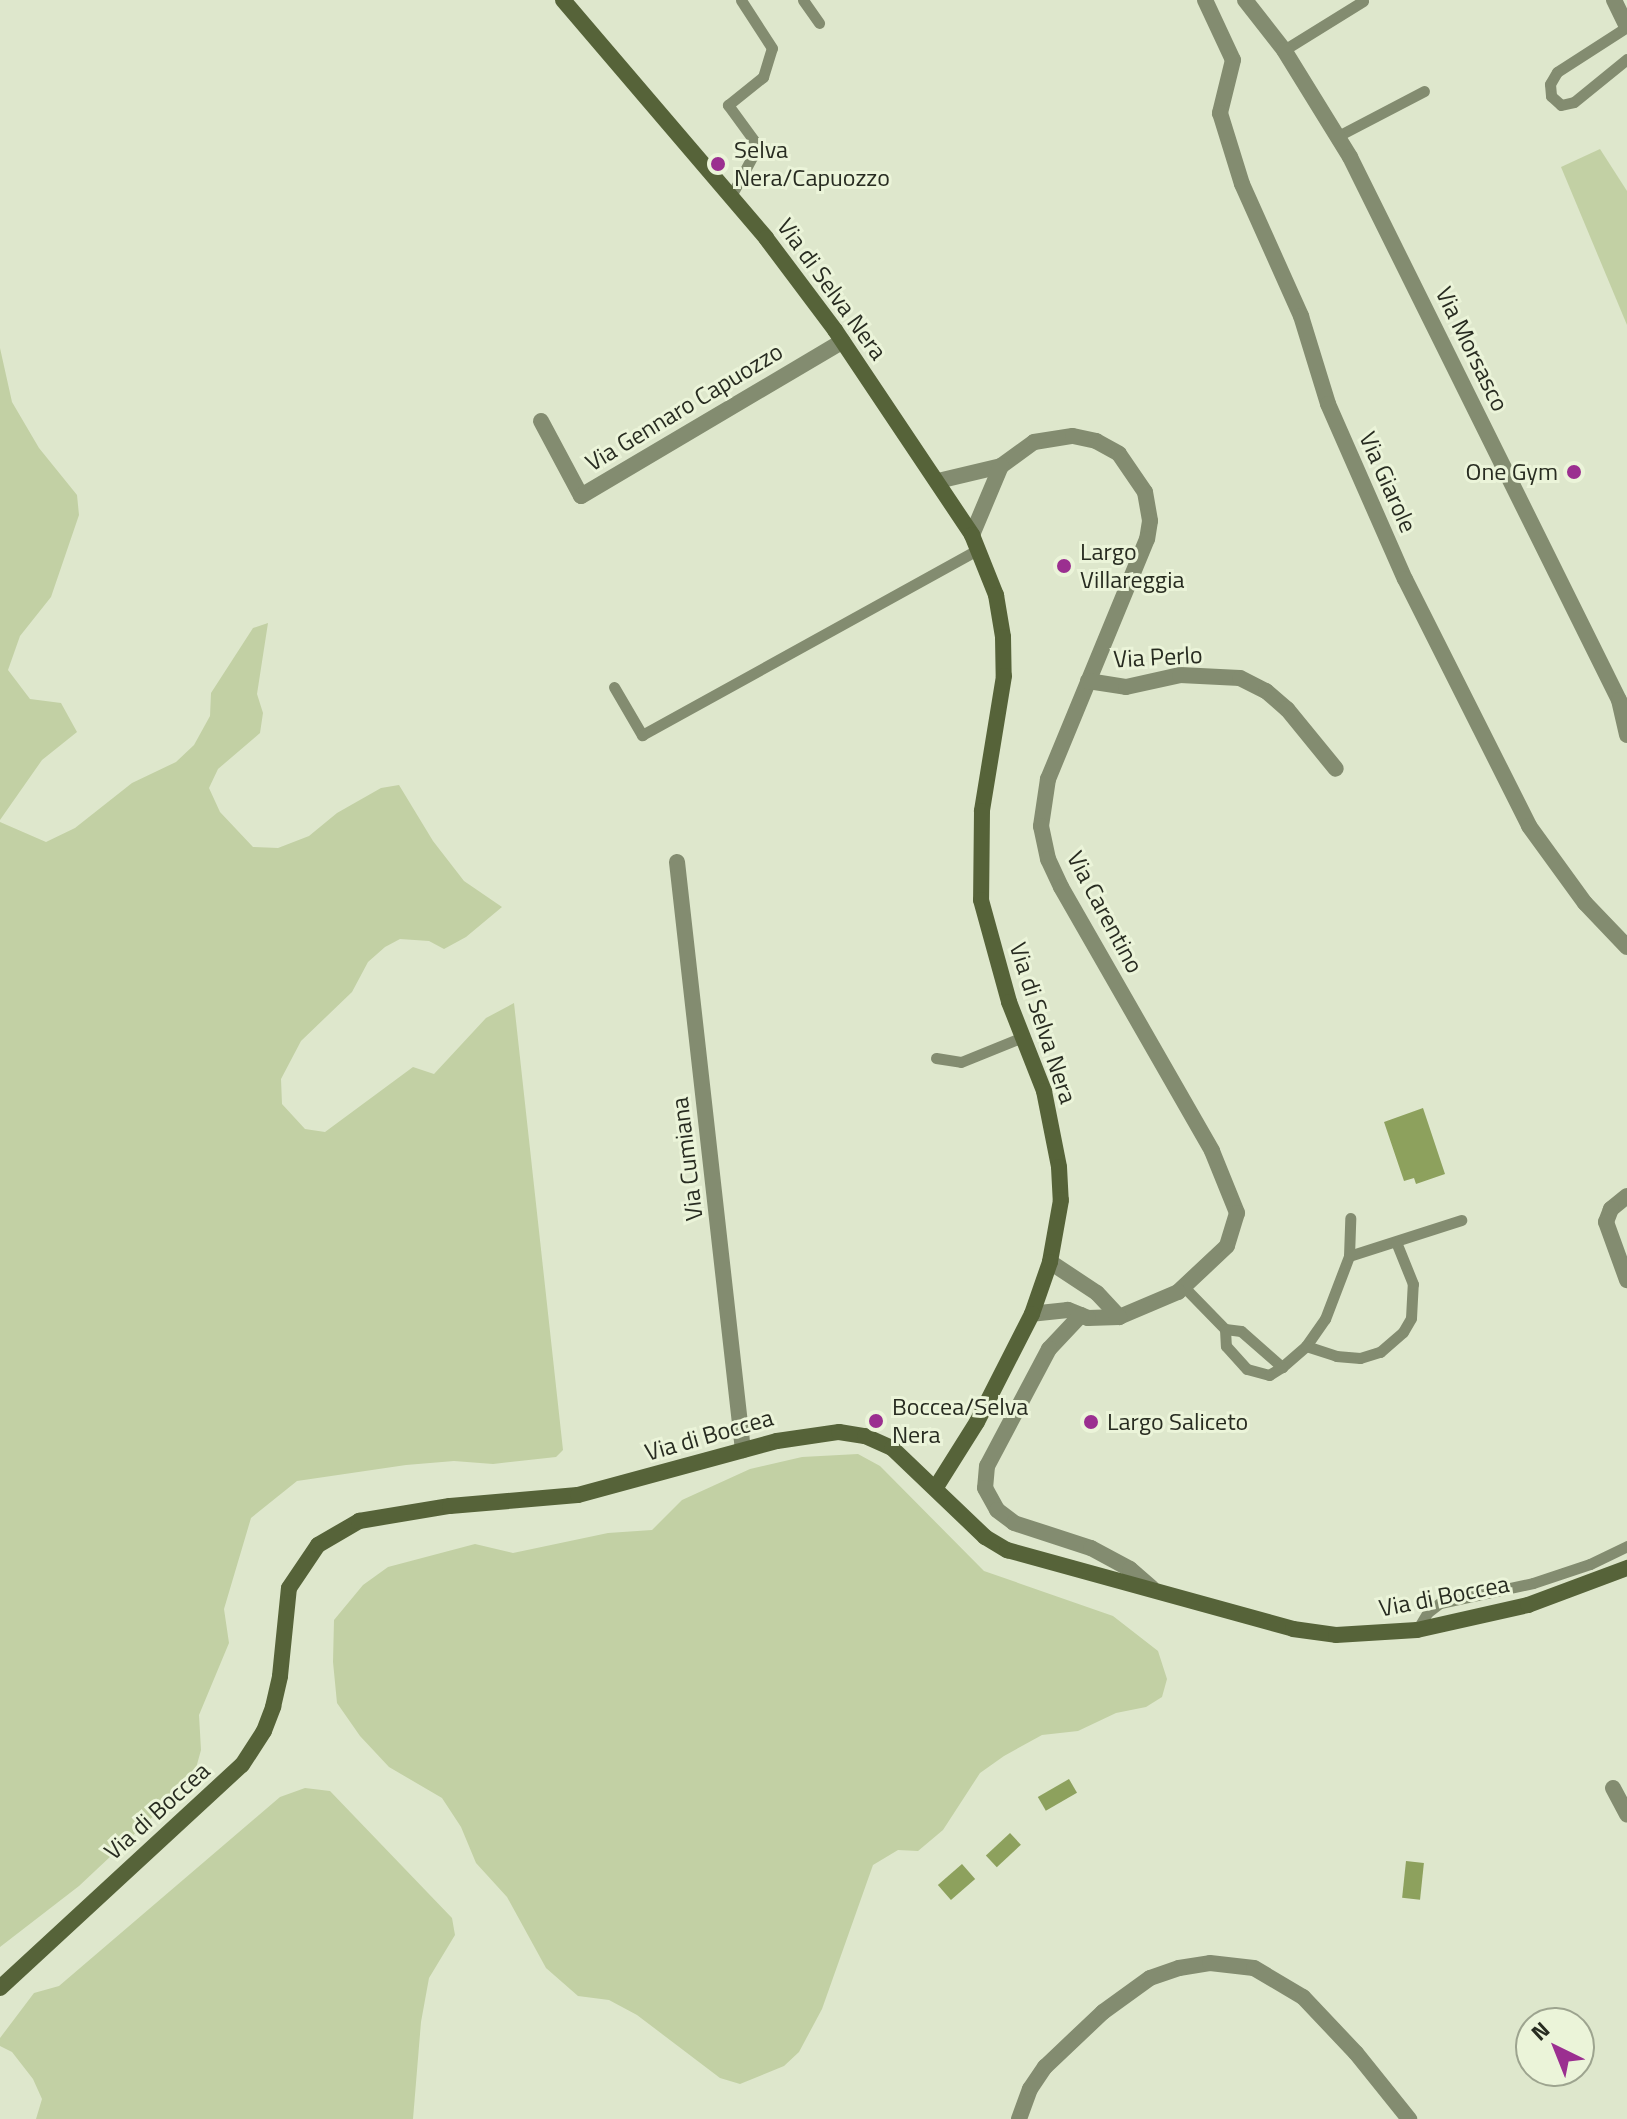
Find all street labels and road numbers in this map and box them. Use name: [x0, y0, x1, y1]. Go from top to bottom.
street label: Via di Selva Nera: [771, 213, 893, 365]
street label: Via Morsasco: [1429, 282, 1515, 416]
street label: Via Gennaro Capuozzo: [580, 337, 788, 477]
street label: Via Giarole: [1353, 427, 1423, 537]
street label: Via Perlo: [1113, 640, 1203, 674]
street label: Via Carentino: [1061, 846, 1149, 978]
street label: Via di Selva Nera: [1003, 939, 1083, 1107]
street label: Via Cumiana: [665, 1096, 709, 1222]
street label: Via di Boccea: [642, 1403, 776, 1467]
street label: Via di Boccea: [1376, 1569, 1512, 1623]
street label: Via di Boccea: [98, 1756, 216, 1866]

